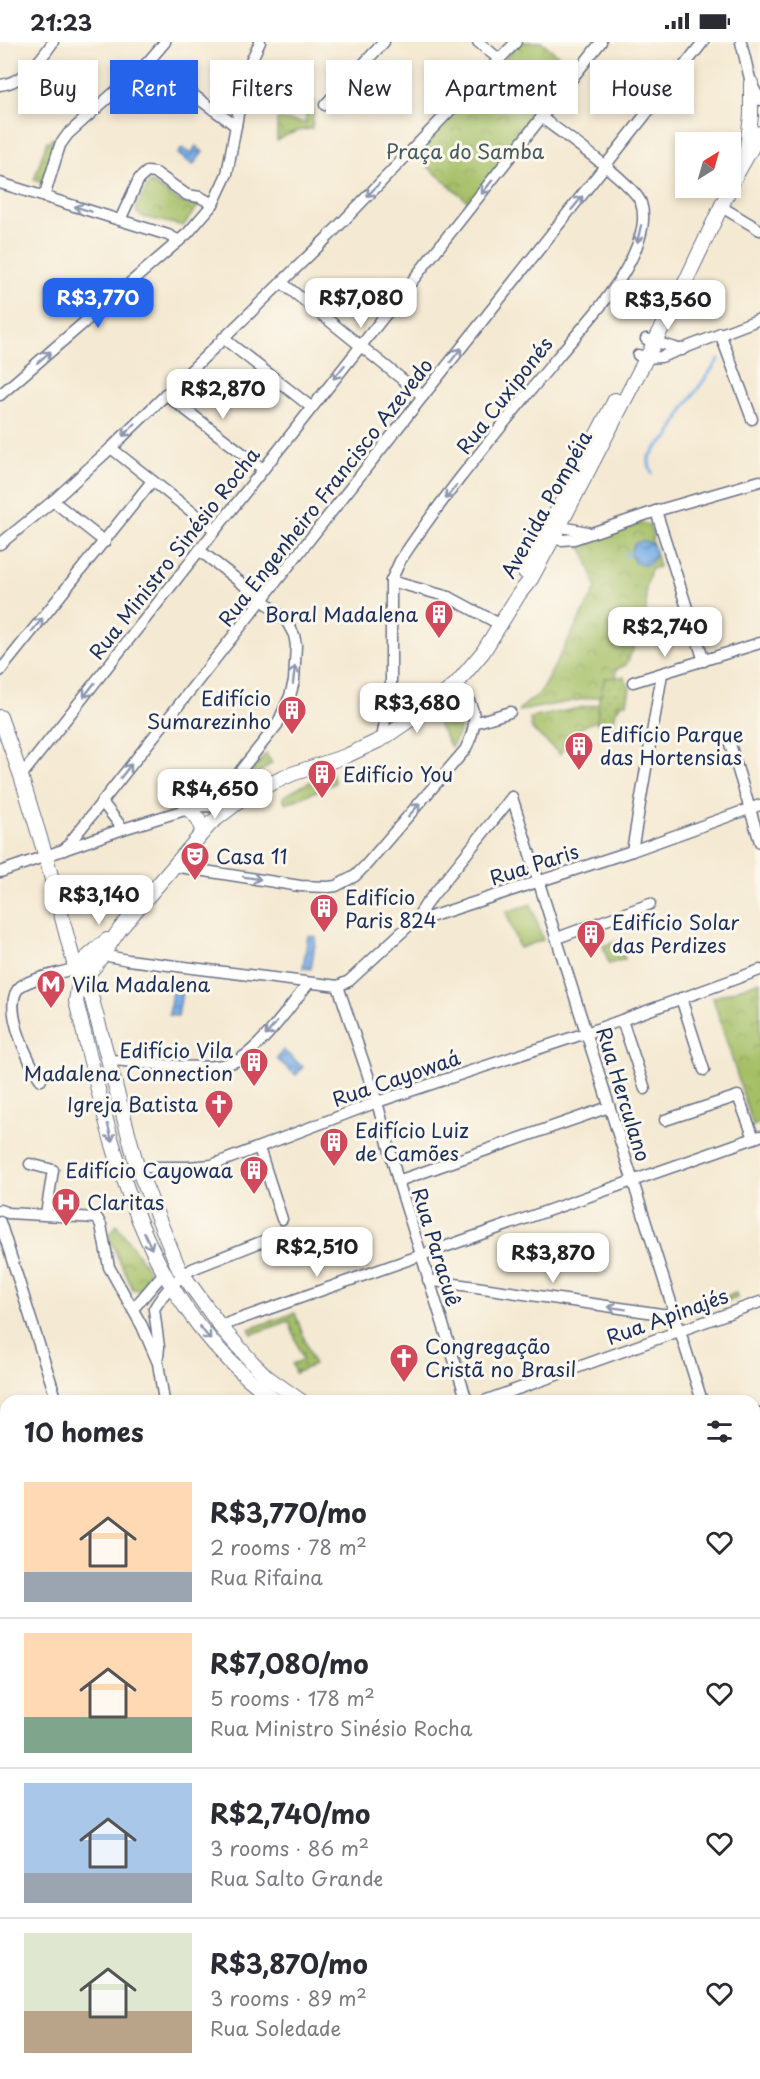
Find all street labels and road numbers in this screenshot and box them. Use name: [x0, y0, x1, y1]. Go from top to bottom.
street label: Rua Cuxiponés: [449, 330, 559, 460]
street label: Rua Engenheiro Francisco Azevedo: [211, 351, 439, 633]
street label: Avenida Pompéia: [493, 424, 599, 583]
street label: Rua Ministro Sinésio Rocha: [81, 440, 267, 666]
street label: Rua Paris: [486, 836, 582, 892]
street label: Rua Herculano: [589, 1023, 659, 1165]
street label: Rua Cayowaá: [328, 1042, 465, 1114]
street label: Rua Paracuê: [405, 1184, 469, 1310]
street label: Rua Apinajés: [602, 1280, 732, 1352]

